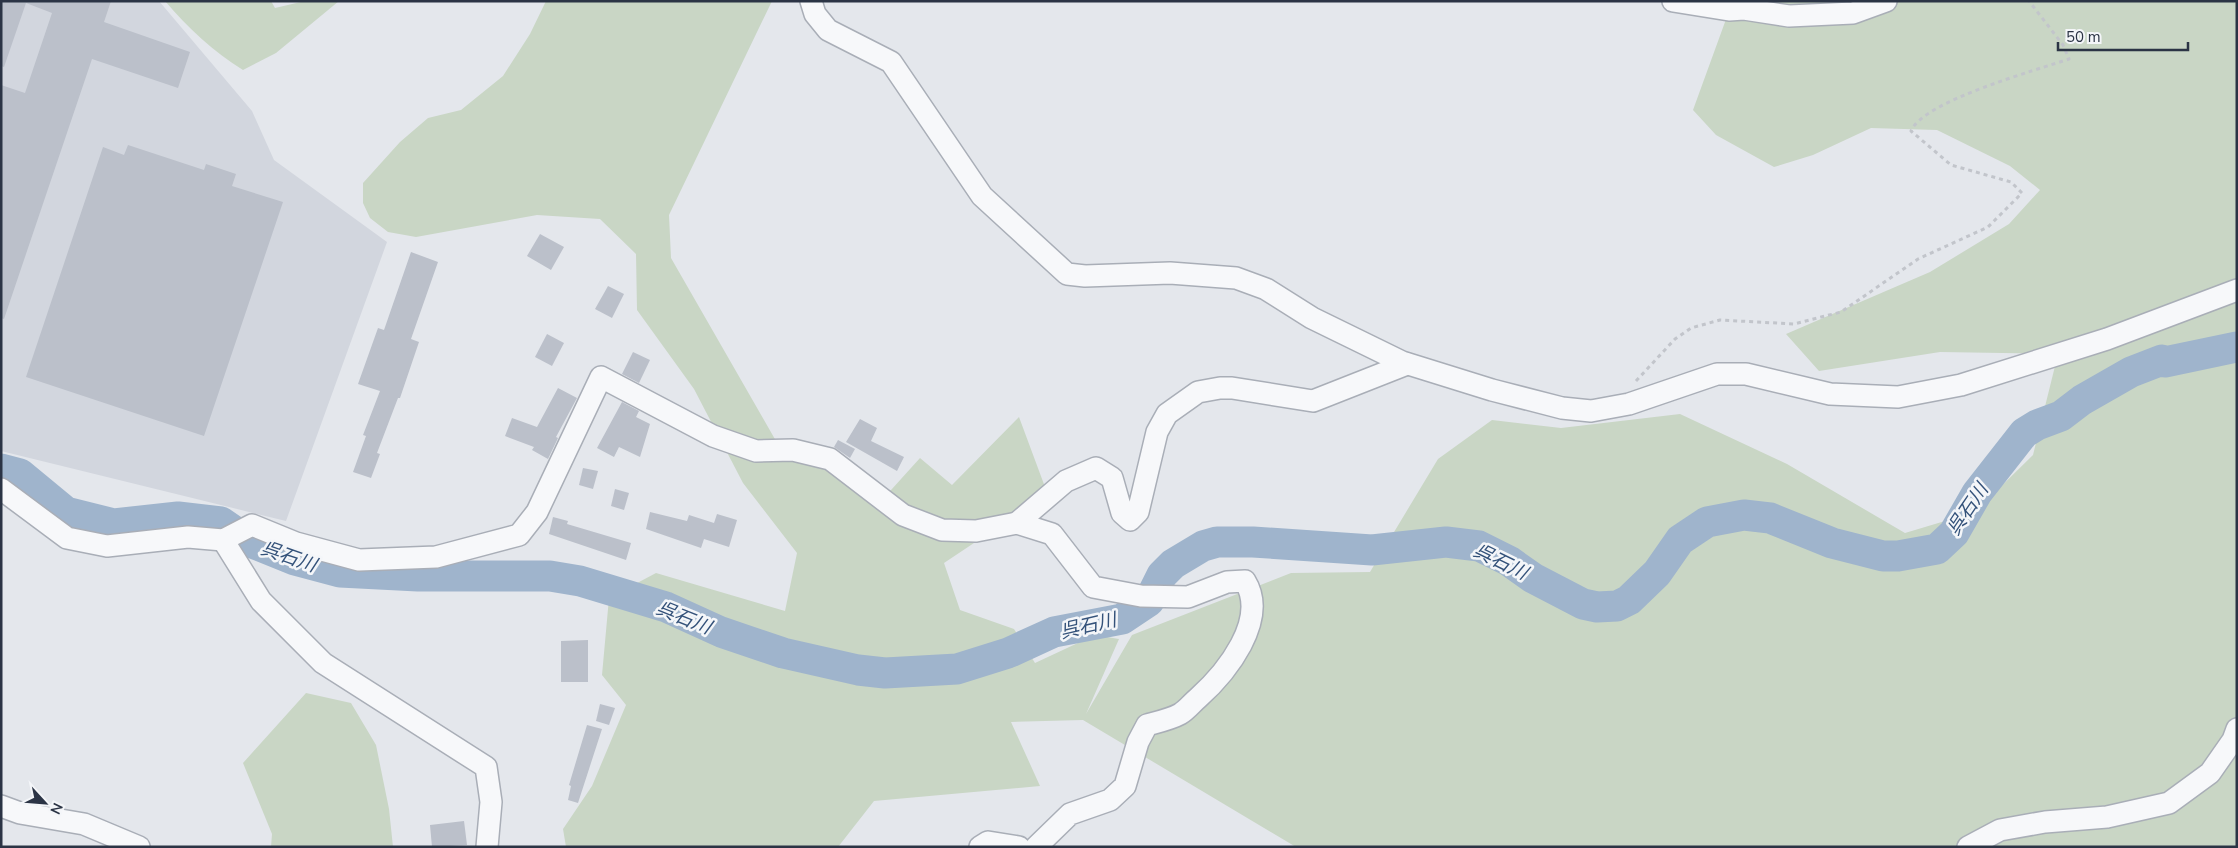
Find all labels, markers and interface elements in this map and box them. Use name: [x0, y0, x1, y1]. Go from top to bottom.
scale bar: [2058, 20, 2188, 52]
text: 50 m: [2066, 27, 2101, 47]
water label: 呉石川: [1941, 477, 1996, 540]
water label: 呉石川: [257, 535, 322, 579]
water label: 呉石川: [1469, 538, 1534, 587]
water label: 呉石川: [652, 595, 717, 641]
water label: 呉石川: [1058, 606, 1121, 645]
north arrow: [20, 778, 70, 828]
text: N: [45, 800, 67, 817]

